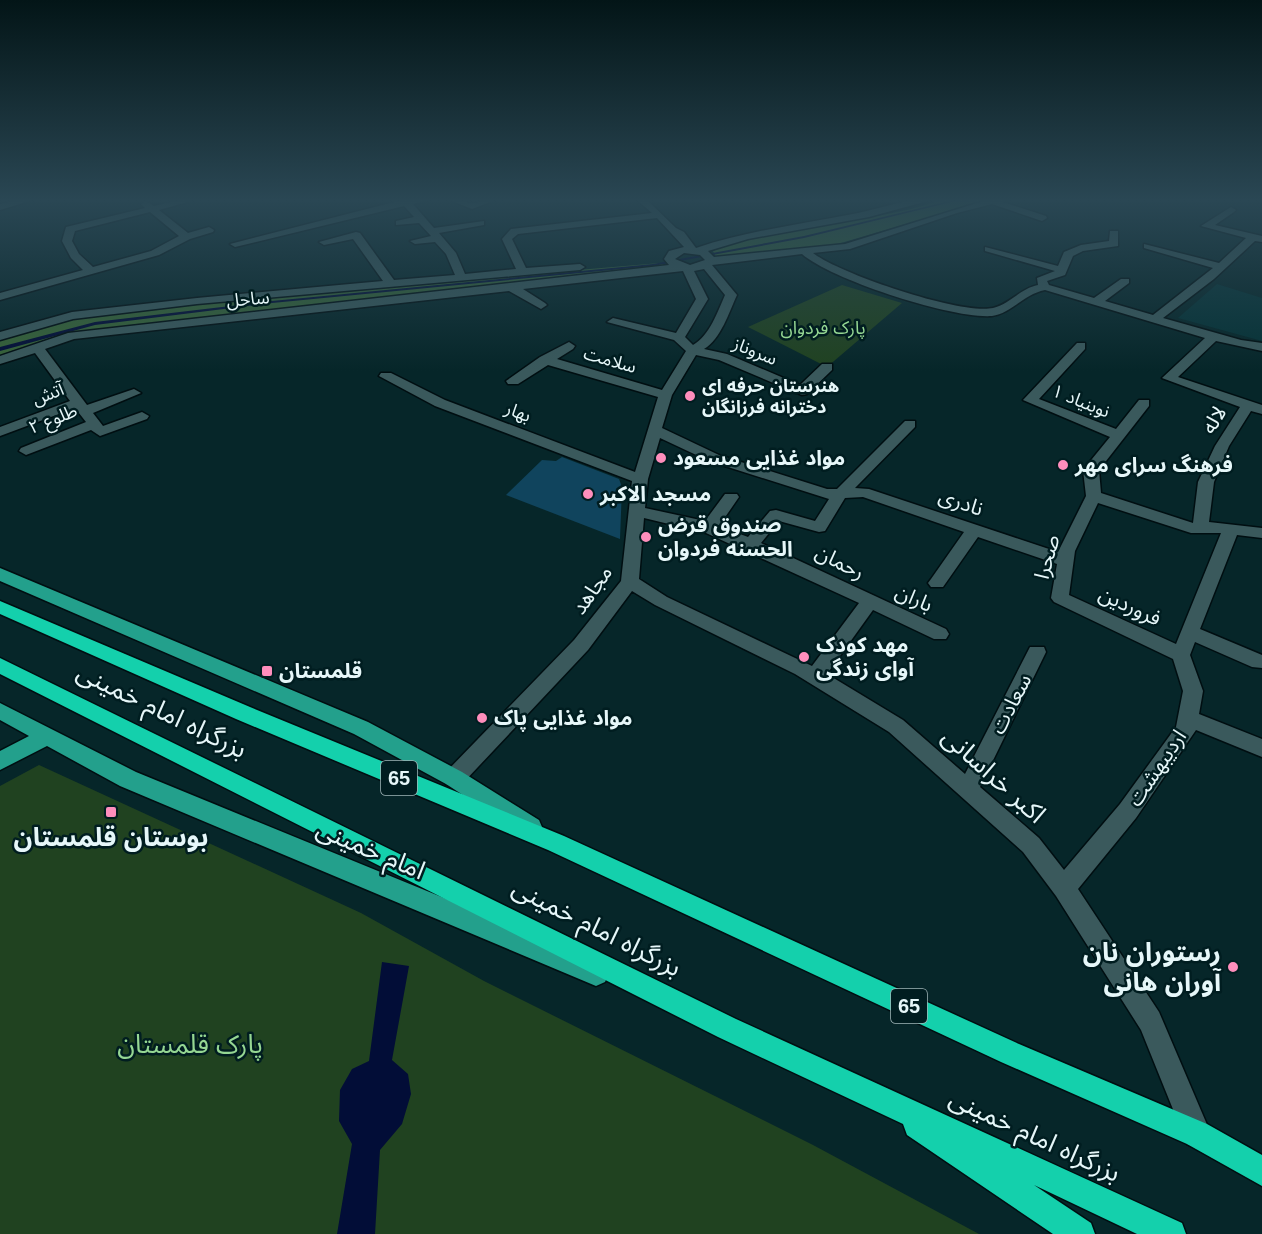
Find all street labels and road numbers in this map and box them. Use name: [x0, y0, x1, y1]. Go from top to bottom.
street label: ساحل: [226, 287, 270, 312]
street label: سروناز: [729, 333, 780, 370]
street label: سلامت: [581, 343, 639, 377]
street label: آتش: [29, 379, 68, 410]
street label: نوبنیاد ۱: [1049, 380, 1113, 422]
street label: بهار: [501, 398, 534, 427]
street label: طلوع ۲: [26, 400, 82, 441]
street label: لاله: [1197, 402, 1231, 438]
street label: نادری: [936, 483, 986, 521]
street label: صحرا: [1030, 532, 1064, 582]
street label: رحمان: [811, 540, 869, 584]
street label: مجاهد: [567, 561, 616, 618]
street label: باران: [892, 579, 936, 617]
street label: فروردین: [1095, 581, 1165, 631]
street label: بزرگراه امام خمینی: [70, 656, 252, 769]
street label: سعادت: [986, 670, 1035, 738]
street label: اکبر خراسانی: [936, 721, 1052, 829]
street label: اردیبهشت: [1123, 725, 1191, 811]
road number: 65: [381, 761, 417, 795]
street label: امام خمینی: [310, 813, 430, 890]
street label: بزرگراه امام خمینی: [505, 872, 686, 987]
road number: 65: [891, 989, 927, 1023]
street label: بزرگراه امام خمینی: [943, 1082, 1125, 1192]

